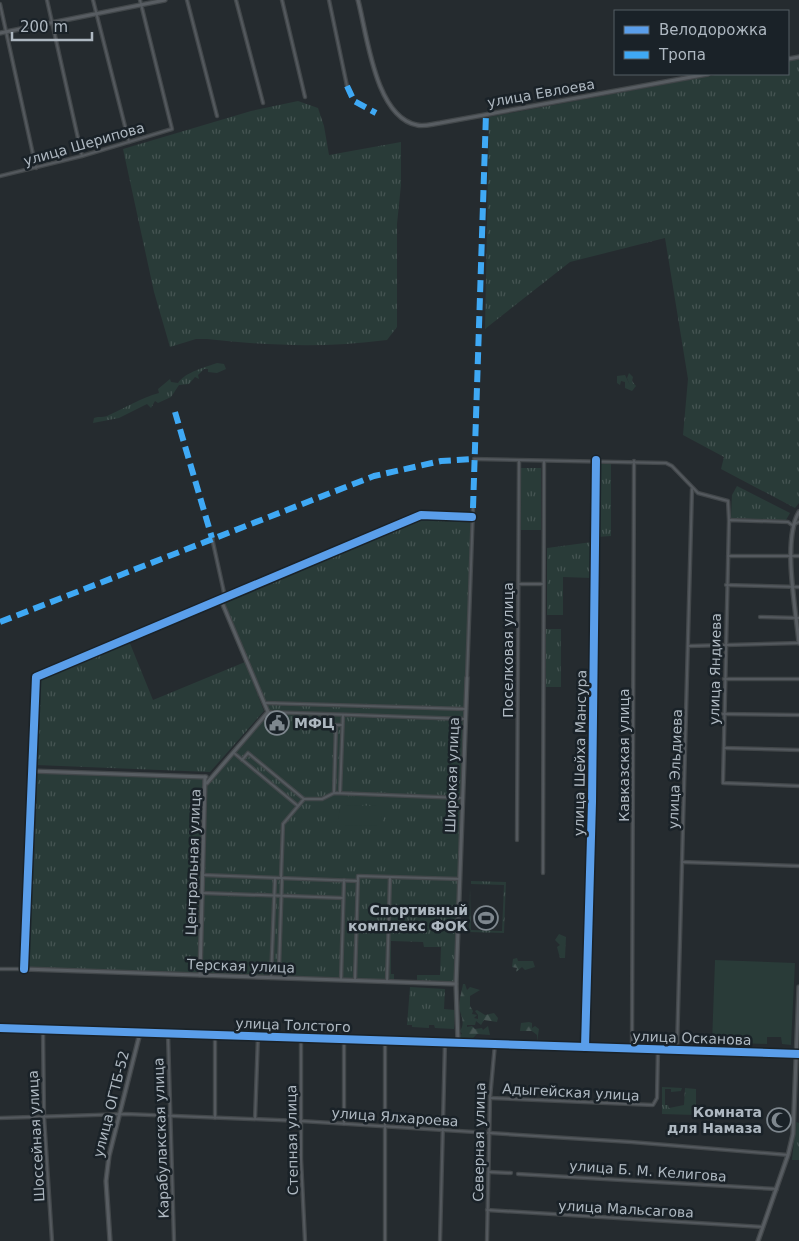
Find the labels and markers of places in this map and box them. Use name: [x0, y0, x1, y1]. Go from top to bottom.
public building icon: МФЦ: [264, 710, 290, 736]
place label: МФЦ: [294, 715, 335, 731]
place label: Спортивный комплекс ФОК: [348, 902, 469, 934]
sports icon: Спортивный комплекс ФОК: [473, 905, 499, 931]
place label: Комната для Намаза: [667, 1104, 762, 1136]
mosque icon: Комната для Намаза: [766, 1107, 792, 1133]

